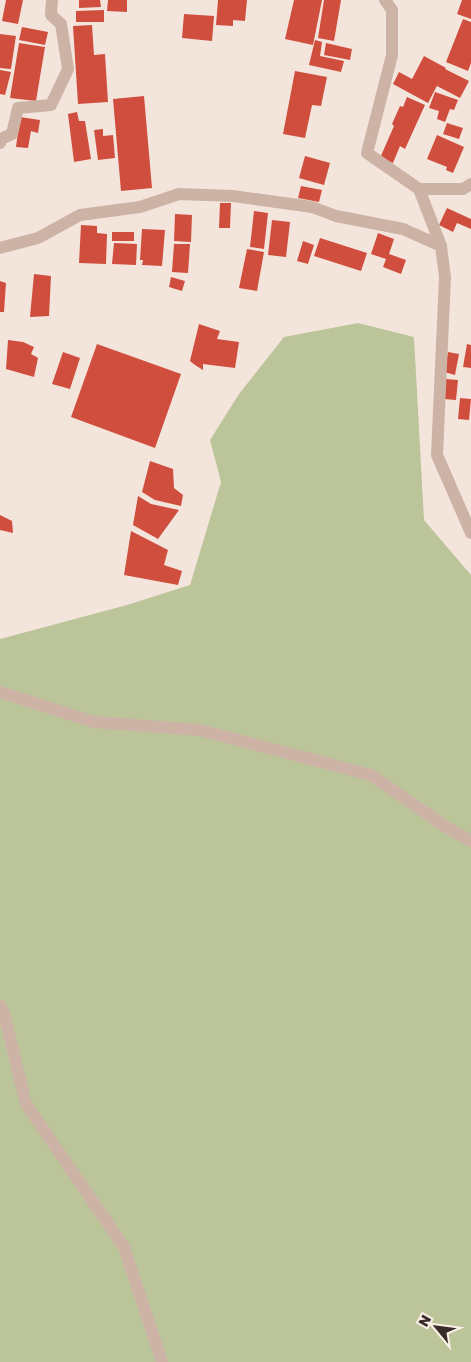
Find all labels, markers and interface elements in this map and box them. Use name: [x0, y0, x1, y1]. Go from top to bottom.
north arrow: [411, 1302, 461, 1352]
text: N: [414, 1312, 434, 1329]

